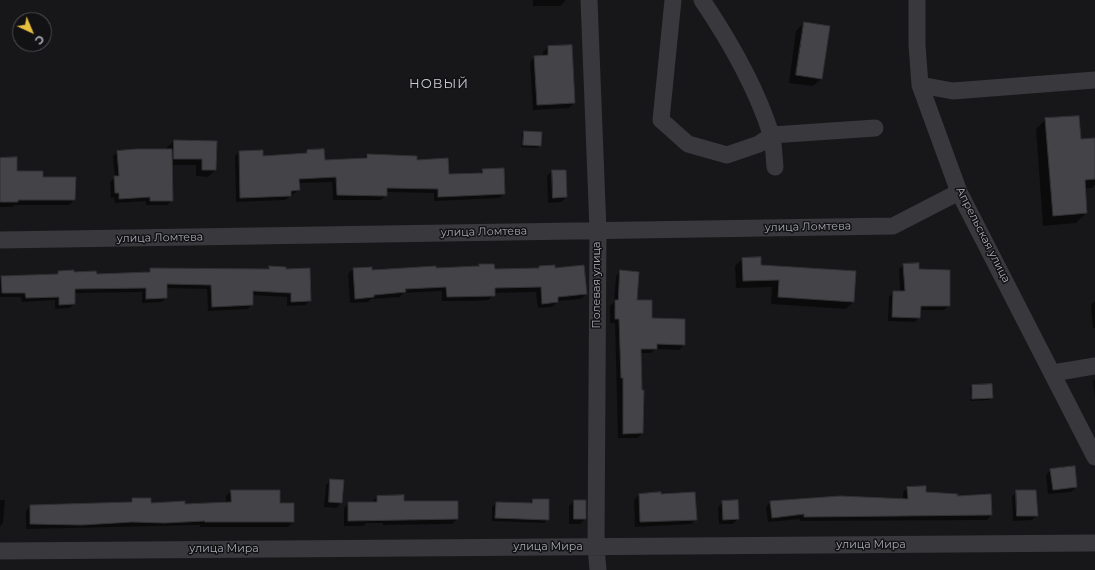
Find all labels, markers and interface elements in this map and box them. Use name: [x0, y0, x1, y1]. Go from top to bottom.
north arrow: [12, 12, 52, 52]
text: С: [32, 32, 47, 48]
district label: НОВЫЙ: [409, 76, 469, 92]
street label: Апрельская улица: [953, 185, 1013, 285]
street label: улица Ломтева: [765, 220, 851, 234]
street label: улица Ломтева: [441, 225, 527, 239]
street label: улица Ломтева: [117, 231, 203, 245]
street label: Полевая улица: [590, 242, 604, 328]
street label: улица Мира: [836, 538, 906, 552]
street label: улица Мира: [513, 540, 583, 554]
street label: улица Мира: [189, 542, 259, 556]

